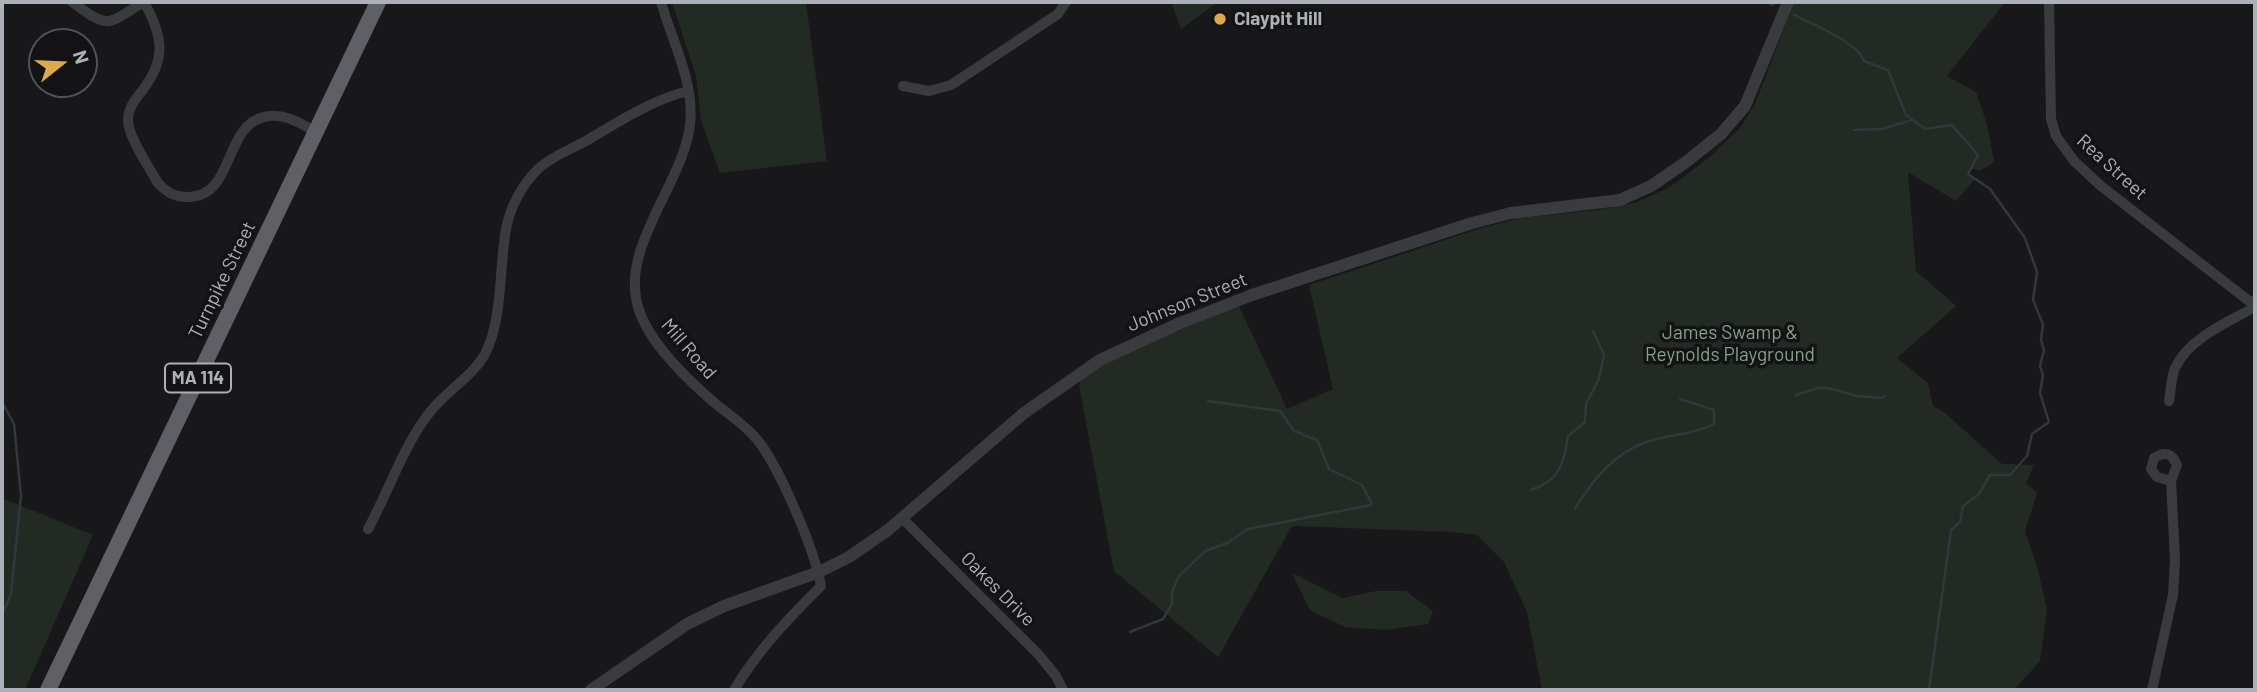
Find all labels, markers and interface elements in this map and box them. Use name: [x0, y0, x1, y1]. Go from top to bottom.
place label: Claypit Hill: [1234, 8, 1322, 30]
marker: Claypit Hill: [1212, 11, 1228, 27]
north arrow: [28, 28, 98, 98]
text: N: [69, 47, 94, 67]
street label: Rea Street: [2072, 129, 2152, 205]
street label: Turnpike Street: [184, 218, 260, 342]
street label: Johnson Street: [1124, 268, 1250, 336]
street label: Mill Road: [656, 314, 722, 384]
park label: James Swamp & Reynolds Playground: [1645, 322, 1815, 366]
road number: MA 114: [165, 364, 231, 392]
street label: Oakes Drive: [956, 547, 1040, 631]

